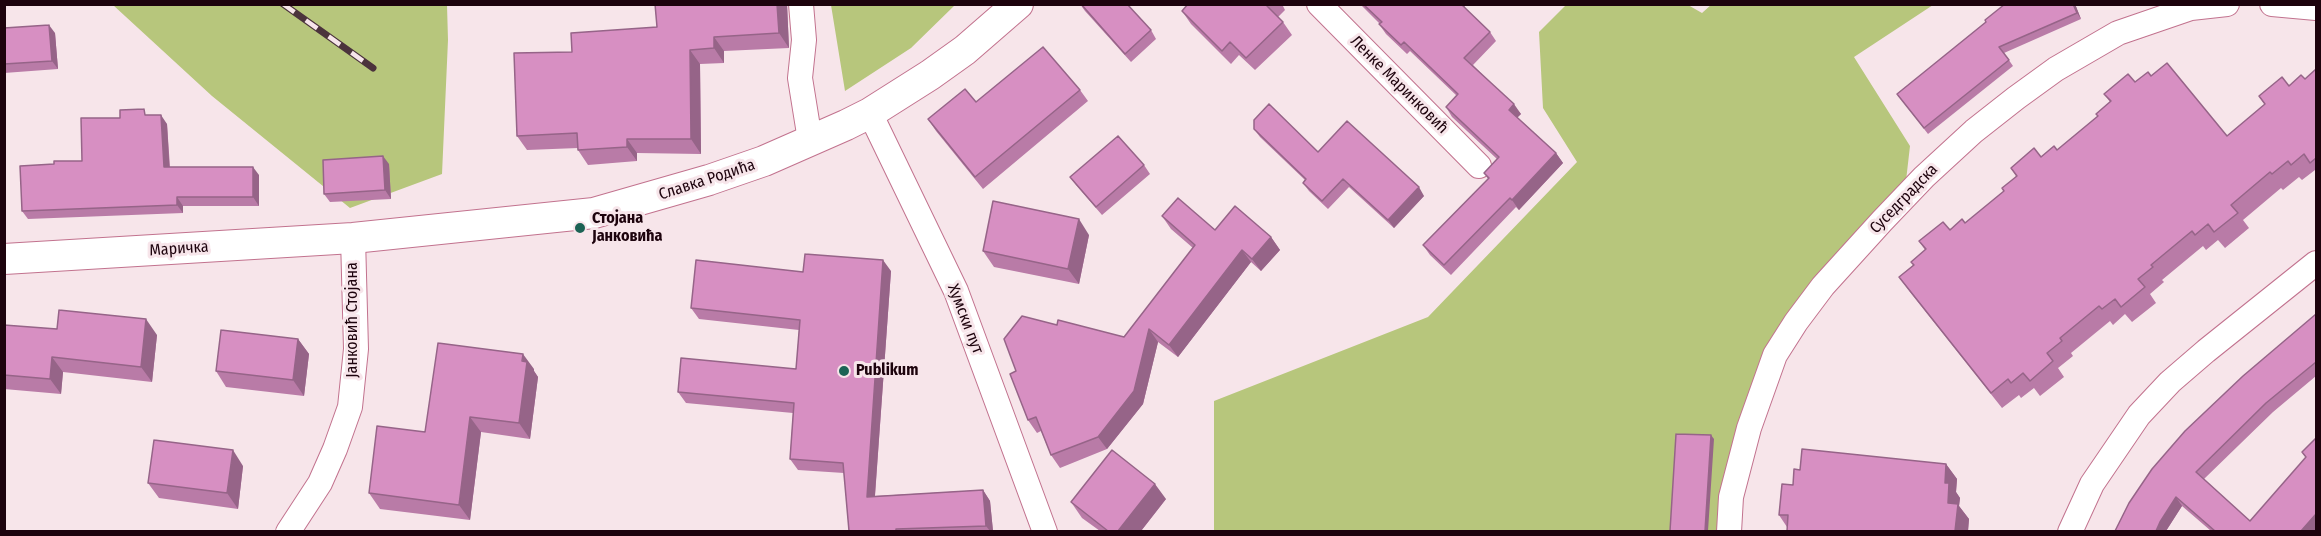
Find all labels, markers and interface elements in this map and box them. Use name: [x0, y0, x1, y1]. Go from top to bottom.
street label: Ленке Маринковић: [1346, 32, 1452, 138]
street label: Славка Родића: [656, 155, 758, 205]
street label: Суседградска: [1866, 160, 1942, 238]
place label: Стојана Јанковића: [592, 209, 663, 247]
marker: Стојана Јанковића: [573, 221, 587, 235]
street label: Маричка: [149, 237, 209, 261]
street label: Јанковић Стојана: [343, 262, 363, 378]
street label: Хумски пут: [943, 281, 987, 357]
place label: Publikum: [856, 361, 918, 381]
marker: Publikum: [837, 364, 851, 378]

